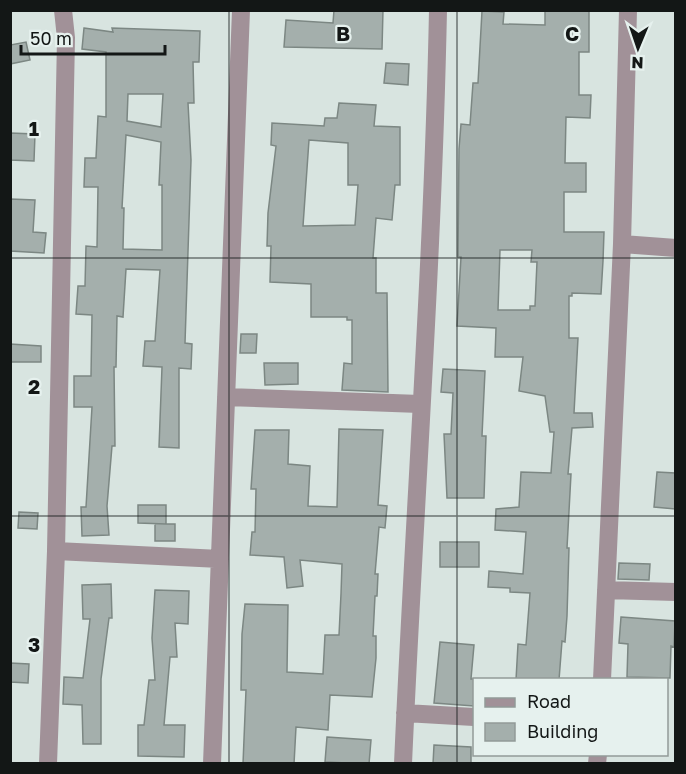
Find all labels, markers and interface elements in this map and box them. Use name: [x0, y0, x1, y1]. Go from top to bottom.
scale bar: [21, 18, 165, 56]
north arrow: [608, 18, 668, 78]
text: B: [336, 21, 350, 45]
text: C: [565, 21, 579, 45]
text: 50 m: [30, 27, 72, 49]
text: N: [631, 53, 644, 73]
text: 1: [29, 116, 39, 140]
text: 2: [28, 374, 40, 398]
text: 3: [28, 632, 40, 656]
legend: [473, 678, 668, 756]
text: Road: [527, 690, 571, 712]
text: Building: [527, 720, 598, 742]

